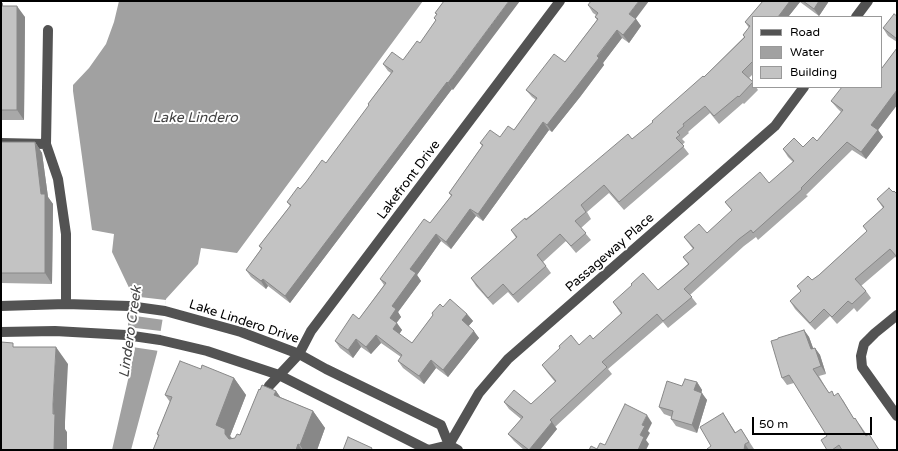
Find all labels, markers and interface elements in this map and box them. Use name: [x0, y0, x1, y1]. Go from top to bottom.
legend: [752, 16, 882, 88]
text: Road: [790, 25, 820, 39]
text: Water: [790, 45, 824, 59]
text: Building: [790, 65, 837, 79]
water label: Lake Lindero: [152, 110, 238, 126]
street label: Lakefront Drive: [374, 137, 444, 223]
street label: Passageway Place: [563, 210, 657, 296]
water label: Lindero Creek: [116, 285, 146, 379]
street label: Lake Lindero Drive: [187, 297, 301, 347]
scale bar: [754, 409, 874, 435]
text: 50 m: [759, 417, 788, 431]

